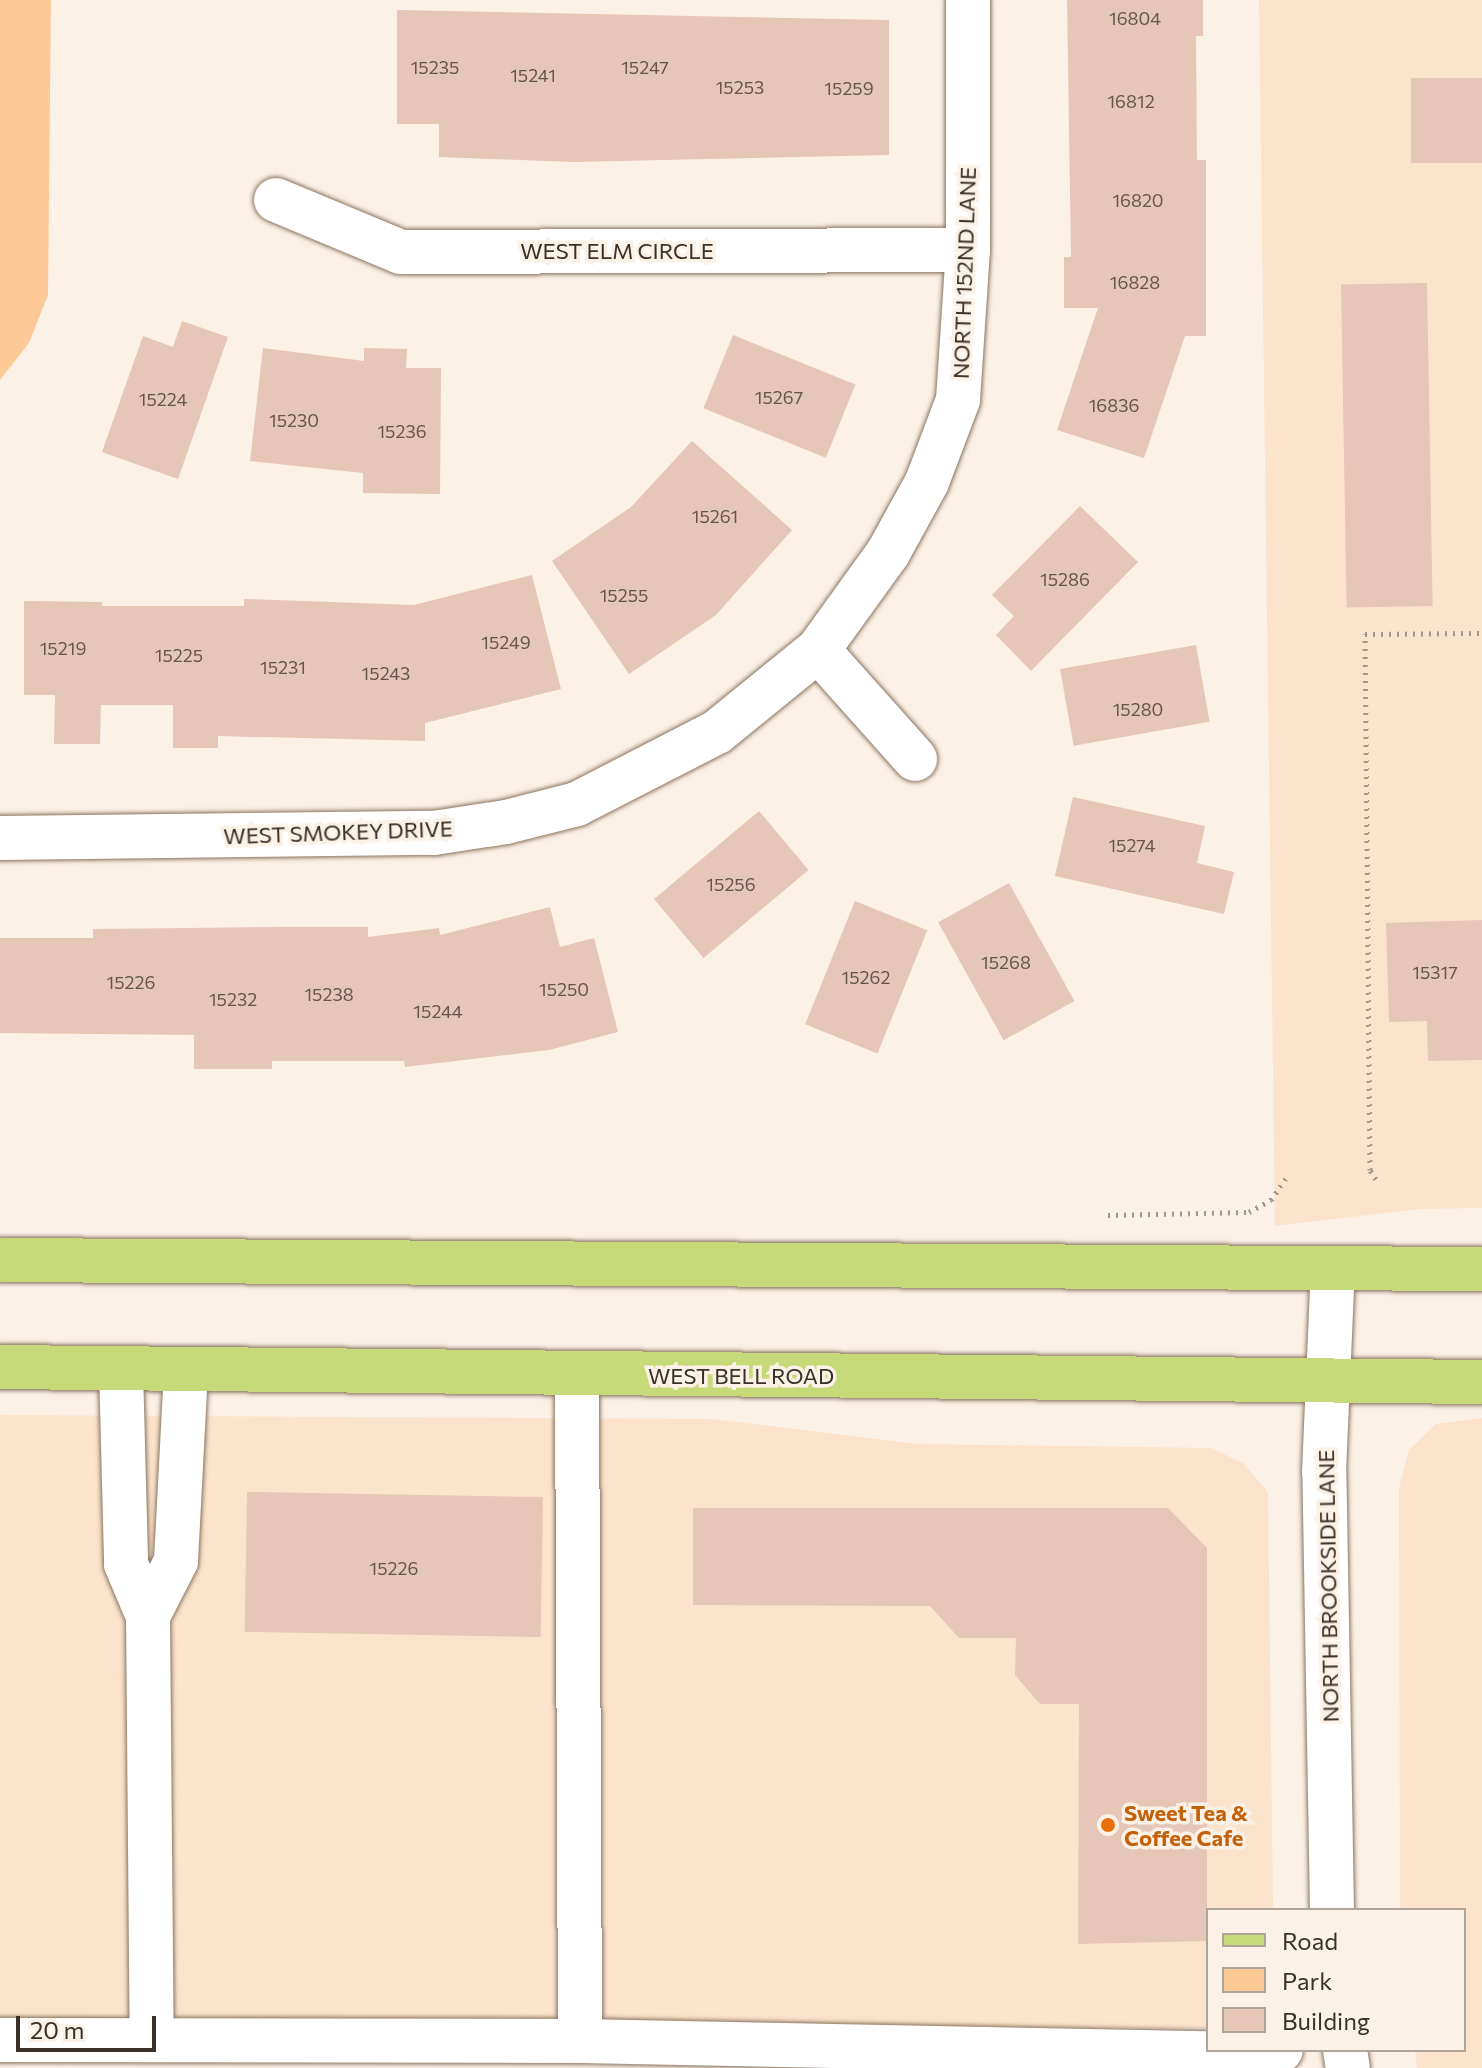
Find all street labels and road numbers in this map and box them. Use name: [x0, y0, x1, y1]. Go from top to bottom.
street label: NORTH 152ND LANE: [947, 166, 981, 380]
street label: WEST ELM CIRCLE: [520, 238, 714, 264]
street label: WEST SMOKEY DRIVE: [223, 815, 453, 849]
street label: WEST BELL ROAD: [648, 1363, 834, 1389]
street label: NORTH BROOKSIDE LANE: [1312, 1449, 1344, 1723]

